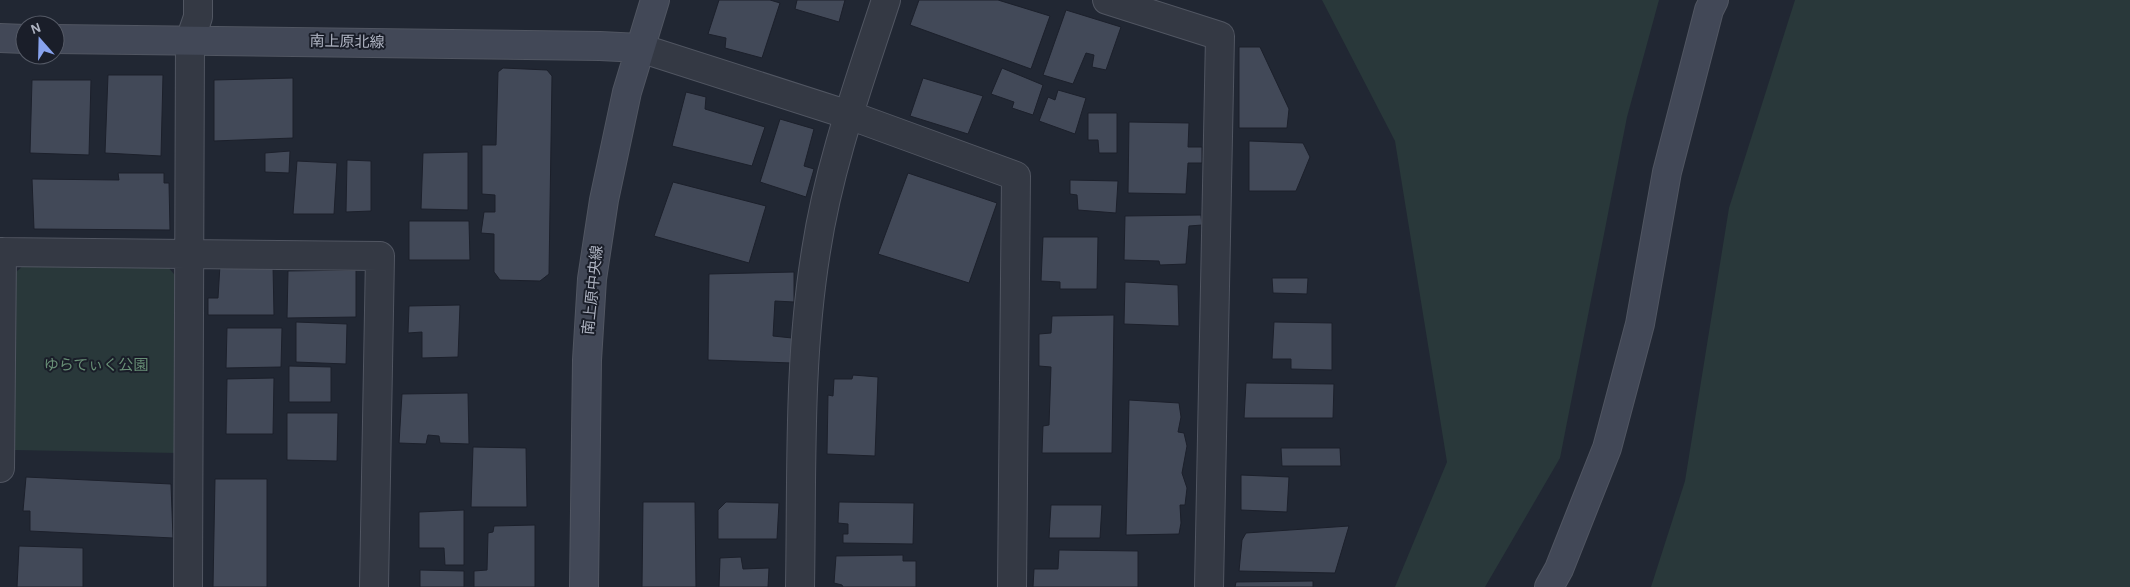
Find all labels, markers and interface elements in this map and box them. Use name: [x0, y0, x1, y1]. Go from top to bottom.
north arrow: [15, 15, 65, 65]
text: N: [29, 20, 43, 37]
street label: 南上原北線: [309, 32, 385, 50]
street label: 南上原中央線: [580, 244, 605, 336]
park label: ゆらてぃく公園: [44, 357, 148, 373]

